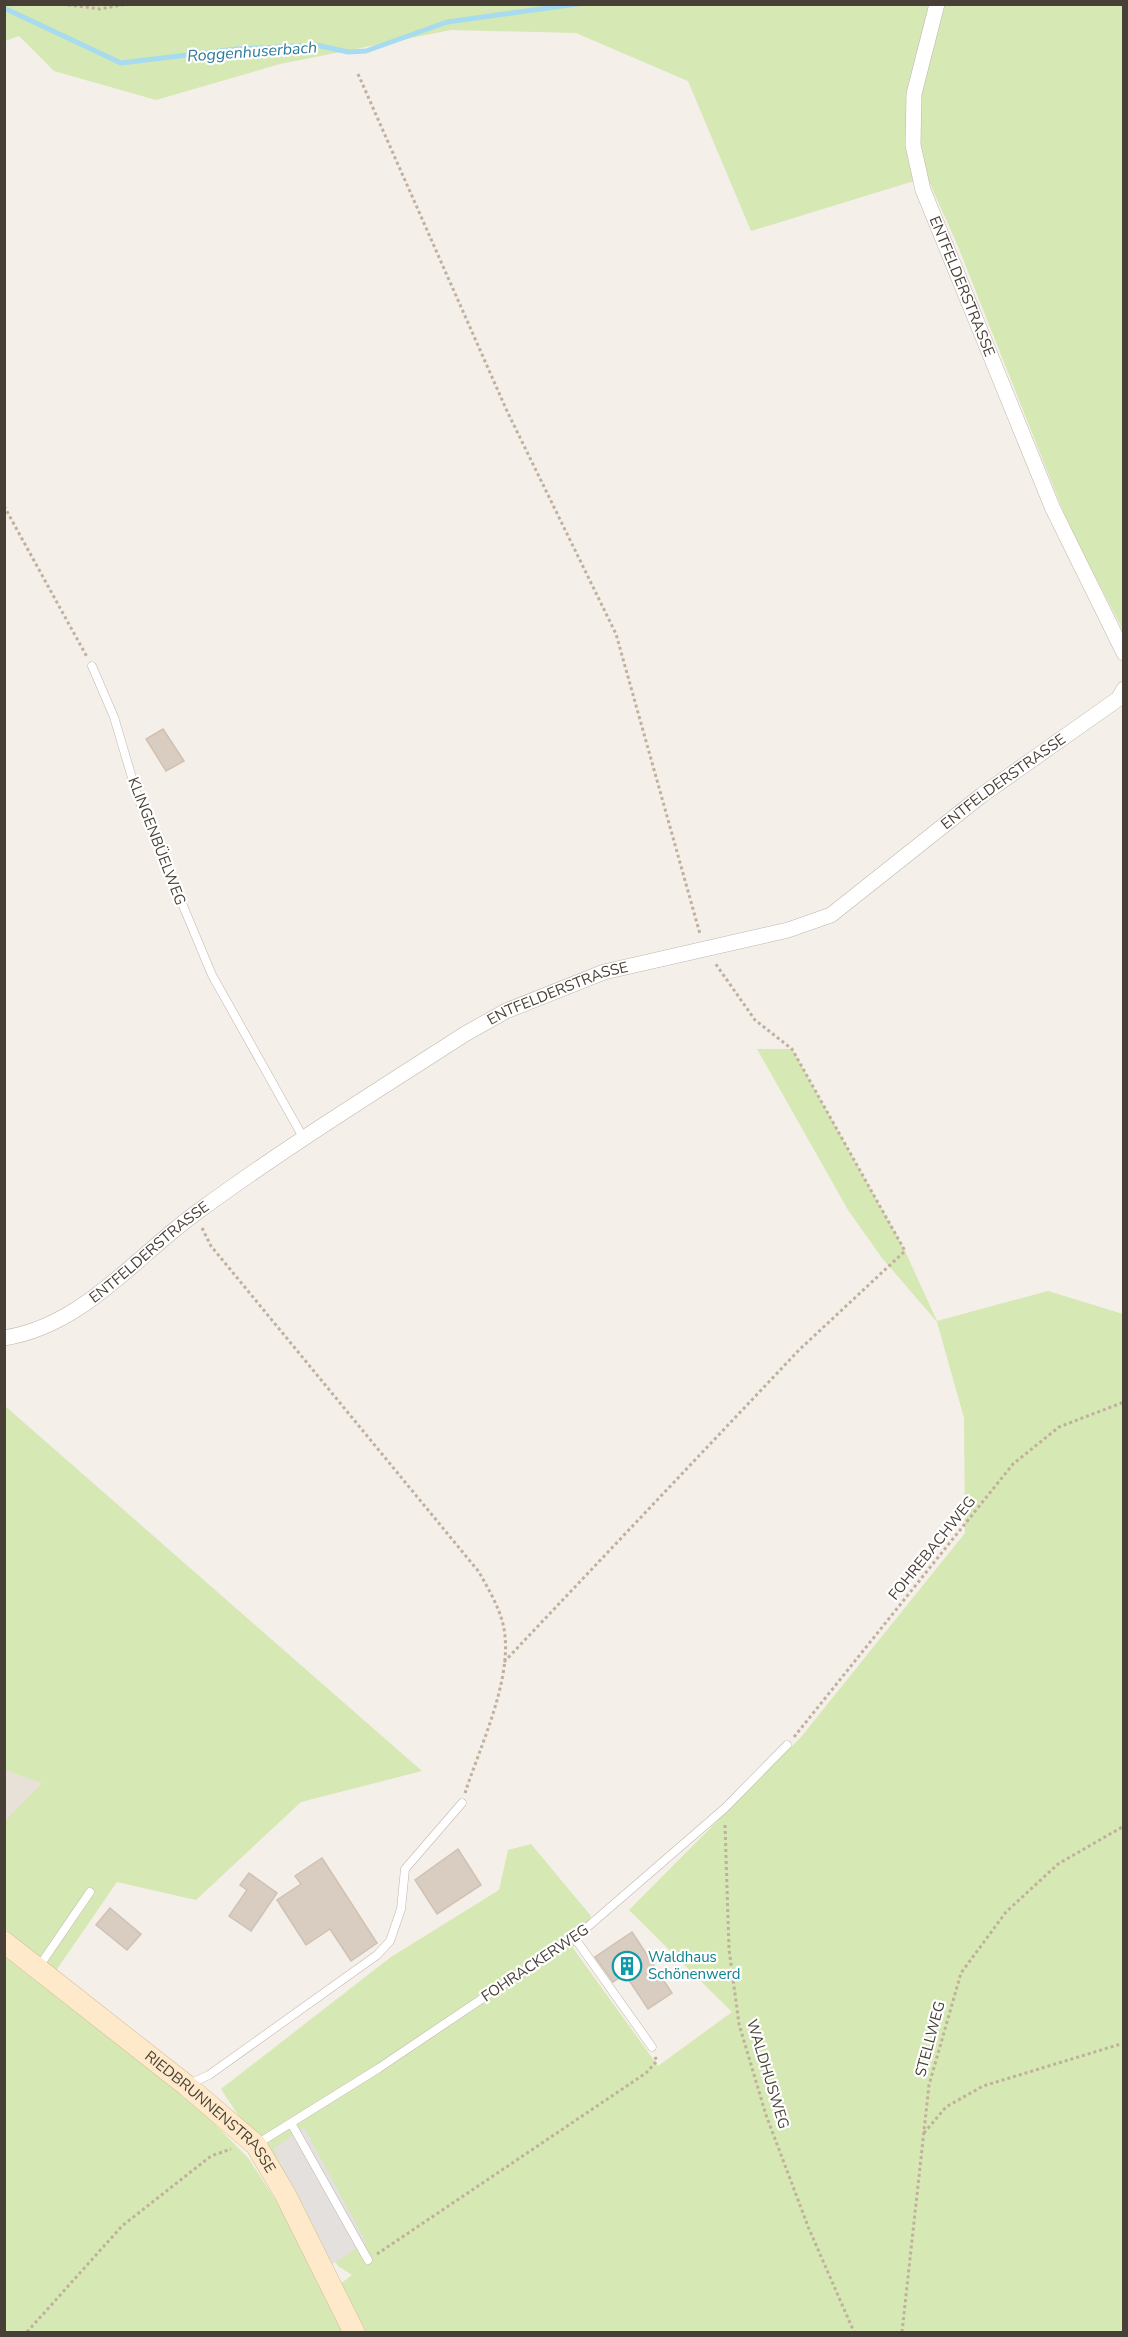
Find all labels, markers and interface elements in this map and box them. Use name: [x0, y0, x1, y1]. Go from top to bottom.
water label: Roggenhuserbach: [186, 36, 318, 68]
street label: ENTFELDERSTRASSE: [925, 213, 1000, 360]
street label: ENTFELDERSTRASSE: [937, 729, 1070, 834]
street label: KLINGENBÜELWEG: [123, 774, 191, 908]
street label: ENTFELDERSTRASSE: [483, 957, 630, 1030]
street label: ENTFELDERSTRASSE: [85, 1197, 213, 1308]
street label: FOHREBACHWEG: [884, 1492, 980, 1604]
street label: FOHRACKERWEG: [477, 1920, 593, 2006]
place label: Waldhaus Schönenwerd: [648, 1947, 740, 1984]
building icon: Waldhaus Schönenwerd: [611, 1950, 643, 1982]
street label: STELLWEG: [910, 1999, 950, 2079]
street label: WALDHUSWEG: [742, 2017, 794, 2131]
street label: RIEDBRUNNENSTRASSE: [141, 2046, 280, 2177]

